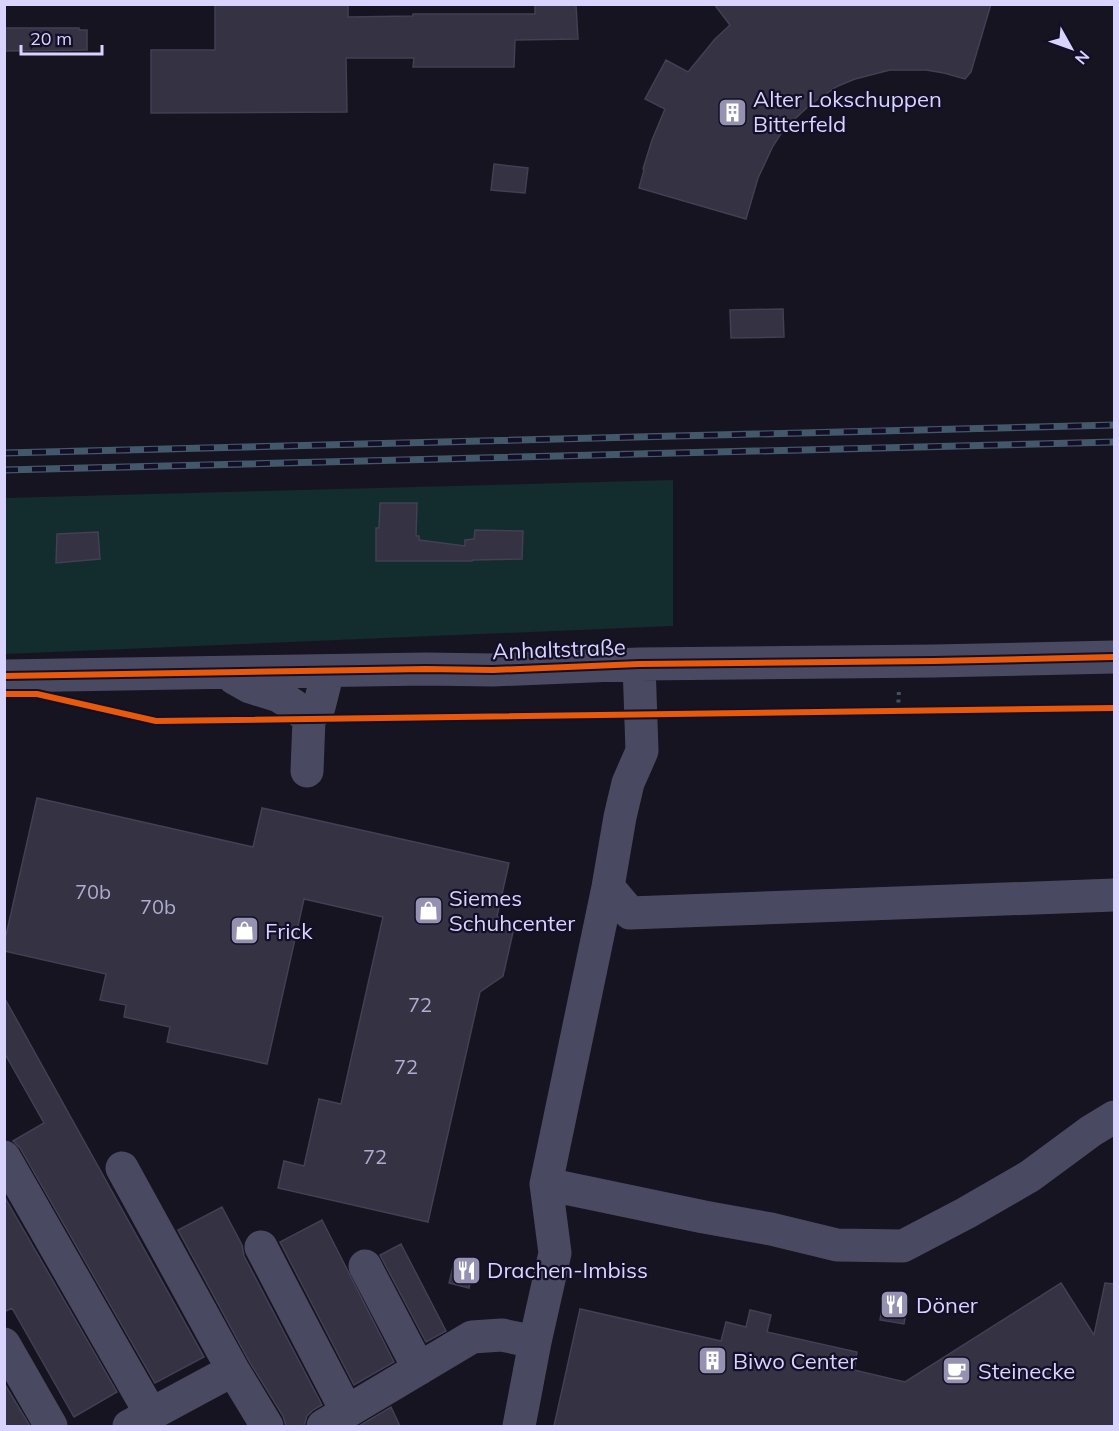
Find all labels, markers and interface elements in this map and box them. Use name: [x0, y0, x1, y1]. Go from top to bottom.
scale bar: [21, 18, 102, 56]
north arrow: [1041, 18, 1101, 78]
text: 20 m: [30, 27, 72, 50]
text: N: [1071, 47, 1094, 69]
place label: Alter Lokschuppen Bitterfeld: [753, 85, 942, 138]
building icon: Alter Lokschuppen Bitterfeld: [716, 96, 748, 128]
street label: Anhaltstraße: [492, 633, 626, 665]
house number: 70b: [75, 879, 111, 904]
place label: Siemes Schuhcenter: [449, 884, 575, 937]
house number: 70b: [140, 894, 176, 919]
shop icon: Siemes Schuhcenter: [412, 895, 444, 927]
shop icon: Frick: [228, 915, 260, 947]
place label: Frick: [265, 917, 313, 945]
house number: 72: [408, 992, 432, 1017]
house number: 72: [394, 1054, 418, 1079]
house number: 72: [363, 1144, 387, 1169]
restaurant icon: Drachen-Imbiss: [450, 1254, 482, 1286]
place label: Drachen-Imbiss: [487, 1256, 648, 1284]
restaurant icon: Döner: [879, 1289, 911, 1321]
place label: Döner: [916, 1291, 978, 1319]
building icon: Biwo Center: [696, 1345, 728, 1377]
place label: Biwo Center: [733, 1347, 857, 1375]
cafe icon: Steinecke: [941, 1355, 973, 1387]
place label: Steinecke: [978, 1357, 1075, 1385]

